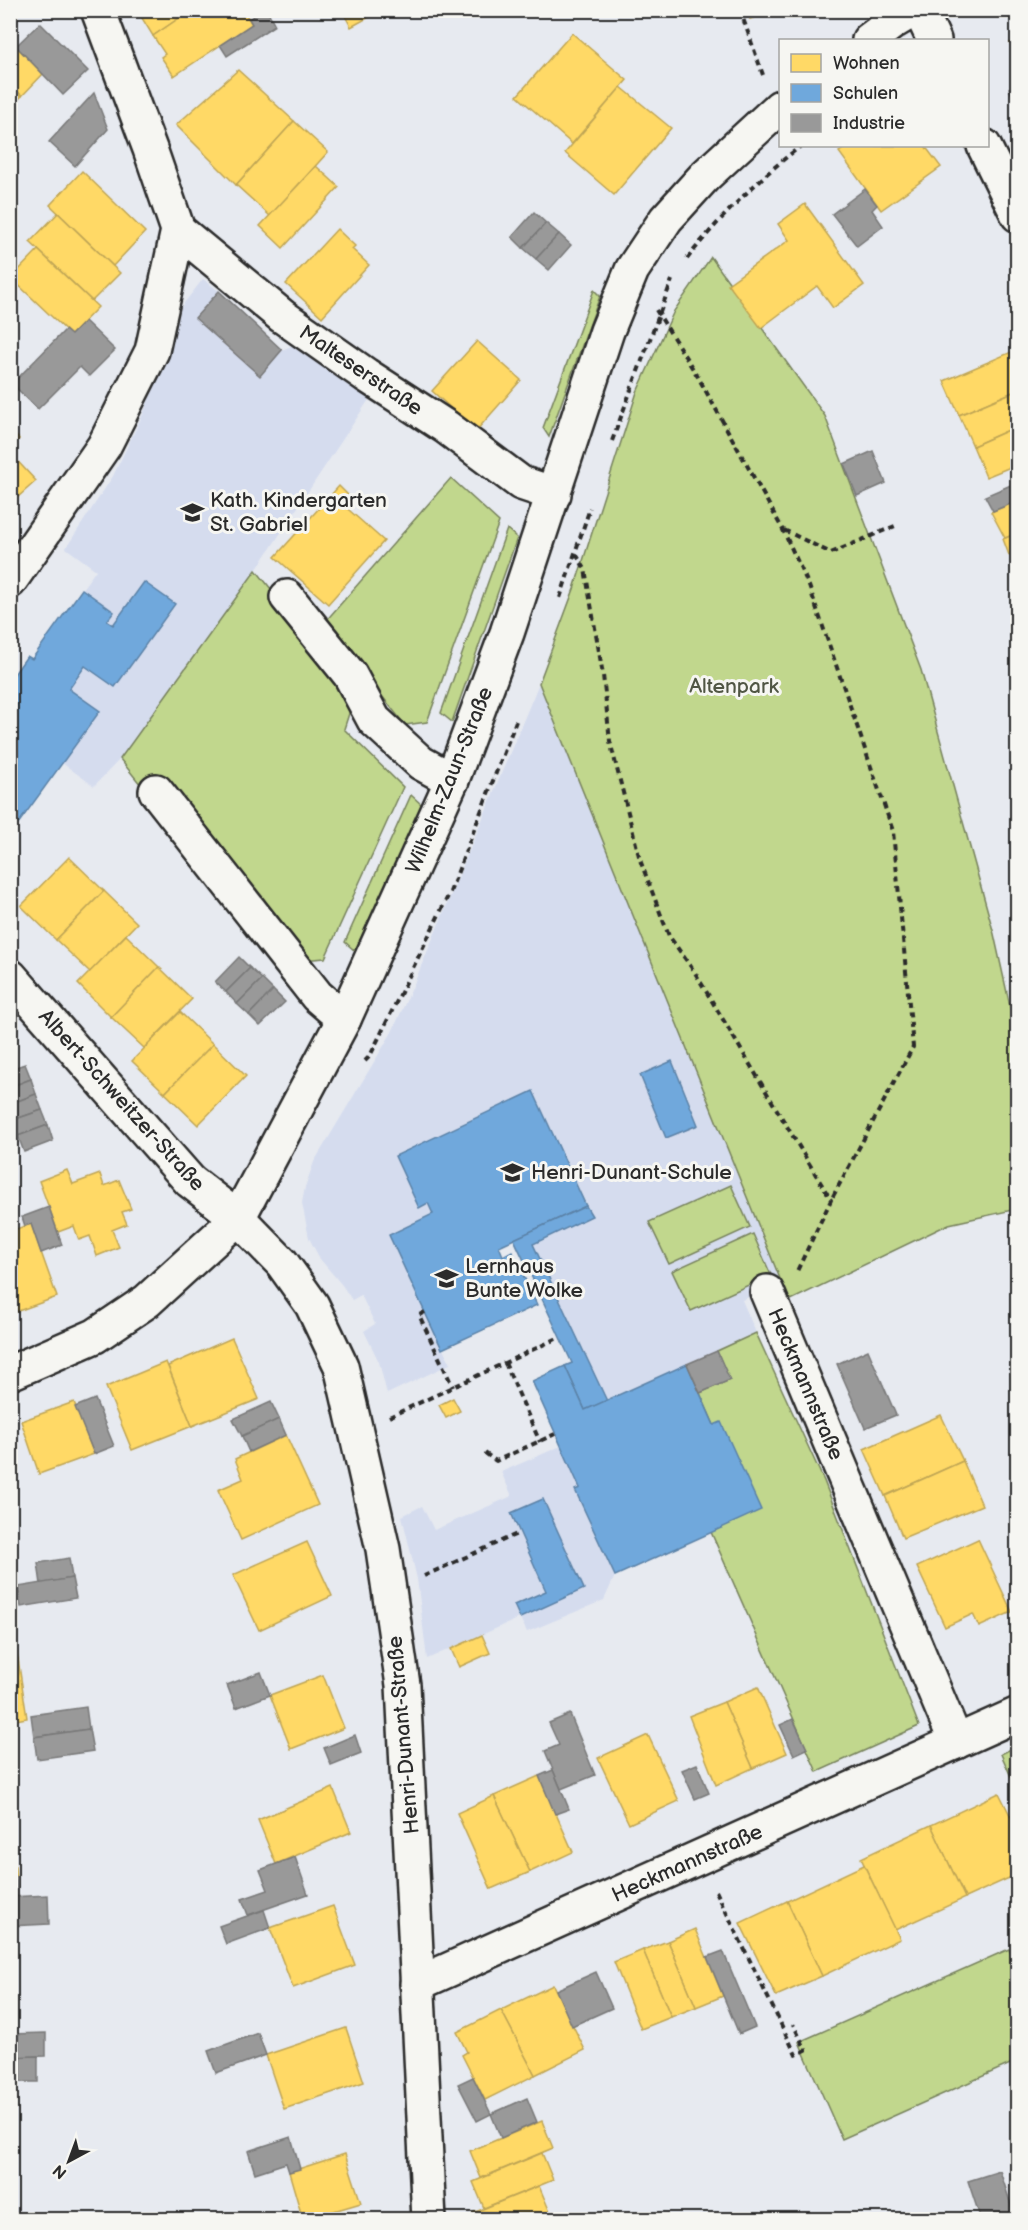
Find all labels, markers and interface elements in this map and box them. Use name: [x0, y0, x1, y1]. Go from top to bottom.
legend: [779, 39, 989, 147]
text: Wohnen: [833, 53, 900, 74]
text: Schulen: [833, 83, 898, 104]
text: Industrie: [833, 113, 905, 134]
street label: Malteserstraße: [294, 320, 427, 421]
place label: Kath. Kindergarten St. Gabriel: [210, 488, 387, 537]
school or university icon: Kath. Kindergarten St. Gabriel: [179, 499, 205, 525]
park label: Altenpark: [689, 674, 779, 699]
street label: Wilhelm-Zaun-Straße: [401, 683, 498, 877]
street label: Albert-Schweitzer-Straße: [33, 1004, 210, 1196]
school or university icon: Henri-Dunant-Schule: [500, 1159, 526, 1185]
place label: Henri-Dunant-Schule: [531, 1160, 732, 1185]
place label: Lernhaus Bunte Wolke: [465, 1254, 583, 1303]
school or university icon: Lernhaus Bunte Wolke: [434, 1265, 460, 1291]
street label: Heckmannstraße: [762, 1305, 849, 1464]
street label: Henri-Dunant-Straße: [382, 1635, 425, 1835]
street label: Heckmannstraße: [608, 1819, 766, 1908]
north arrow: [39, 2131, 99, 2191]
text: N: [49, 2160, 71, 2182]

